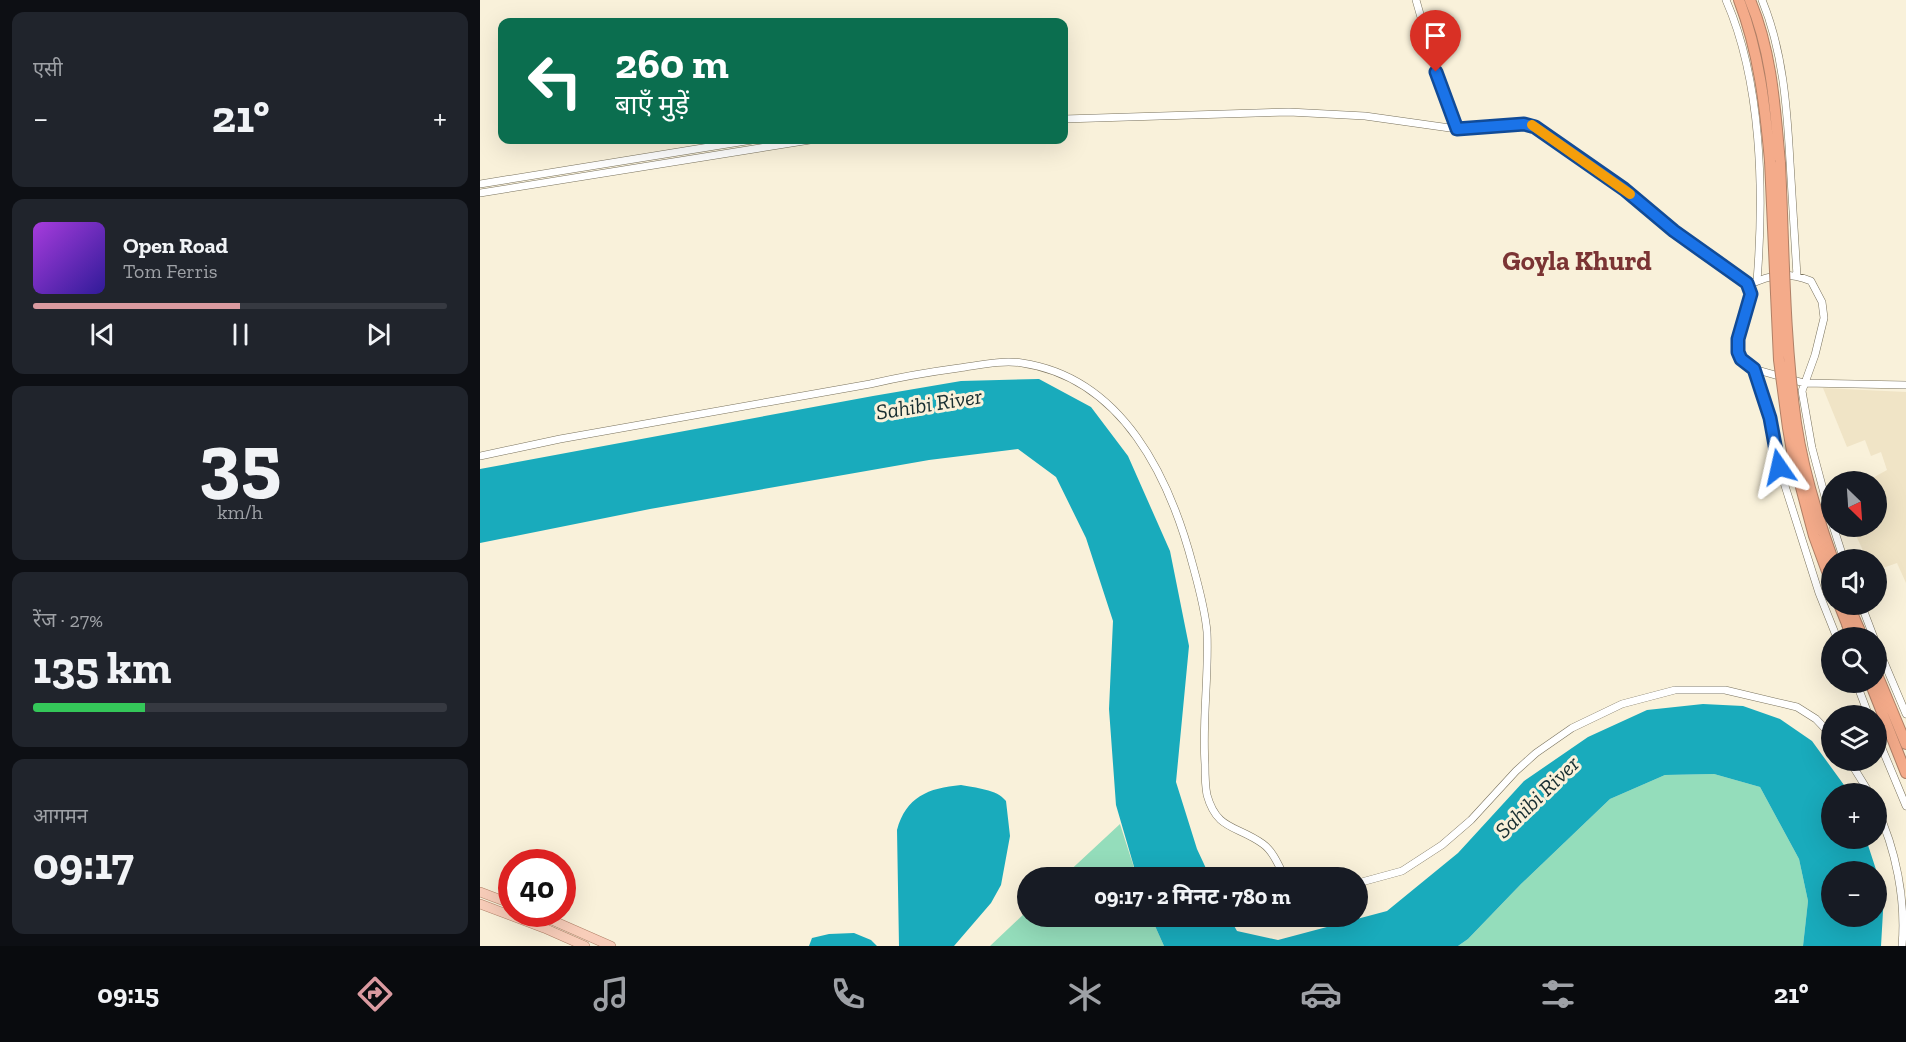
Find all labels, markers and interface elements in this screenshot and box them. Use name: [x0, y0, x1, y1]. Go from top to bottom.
pin: [1410, 10, 1461, 72]
icon: arrive: [1419, 19, 1452, 52]
text: 260 m: [615, 38, 729, 89]
icon: left: [516, 42, 594, 120]
text: एसी: [33, 57, 63, 81]
text: बाएँ मुड़ें: [615, 89, 689, 121]
text: 21°: [212, 90, 270, 144]
text: −: [33, 98, 48, 137]
text: +: [433, 98, 447, 137]
text: Open Road: [123, 232, 228, 259]
district label: Goyla Khurd: [1502, 245, 1652, 277]
text: Tom Ferris: [123, 259, 218, 283]
icon: previous: [86, 318, 119, 351]
icon: pause: [224, 318, 257, 351]
icon: next: [362, 318, 395, 351]
water label: Sahibi River: [874, 382, 984, 426]
text: 35: [199, 414, 281, 508]
position arrow: [1747, 435, 1811, 499]
north arrow: [1821, 471, 1887, 537]
map controls: [1821, 471, 1887, 927]
text: km/h: [217, 500, 263, 524]
button: sound: [1821, 549, 1887, 615]
text: रेंज · 27%: [33, 608, 103, 632]
button: search: [1821, 627, 1887, 693]
text: 135 km: [33, 641, 171, 695]
button: layers: [1821, 705, 1887, 771]
water label: Sahibi River: [1489, 750, 1585, 844]
button: +: [1821, 783, 1887, 849]
text: आगमन: [33, 804, 88, 828]
text: 09:17: [33, 837, 134, 891]
speed limit sign: 40: [498, 849, 576, 927]
button: −: [1821, 861, 1887, 927]
text: 09:17 · 2 मिनट · 780 m: [1094, 883, 1291, 910]
icon: directions: [354, 973, 396, 1015]
icon: music: [590, 973, 632, 1015]
icon: phone: [827, 973, 869, 1015]
icon: climate: [1064, 973, 1106, 1015]
icon: car: [1300, 973, 1342, 1015]
icon: filters: [1537, 973, 1579, 1015]
text: 09:15: [97, 978, 159, 1010]
text: 21°: [1774, 978, 1809, 1010]

